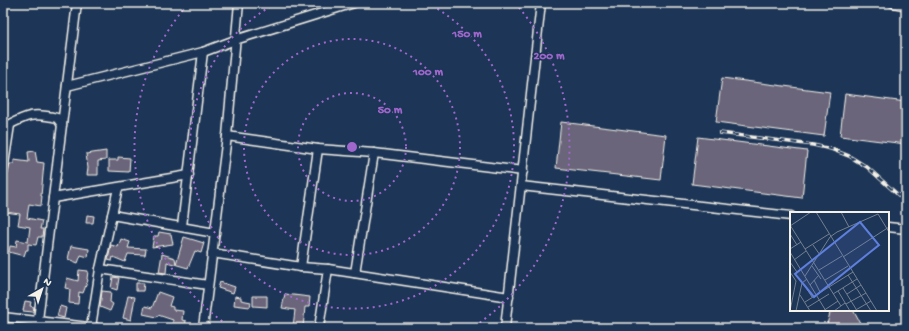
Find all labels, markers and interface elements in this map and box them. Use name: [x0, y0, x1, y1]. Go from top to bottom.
text: 150 m: [451, 28, 482, 42]
text: 200 m: [534, 50, 565, 64]
text: 100 m: [412, 66, 443, 80]
text: 50 m: [378, 104, 403, 118]
centre of rings: [345, 140, 359, 154]
inset map: [790, 212, 889, 311]
north arrow: [22, 269, 62, 309]
text: N: [40, 276, 54, 290]

